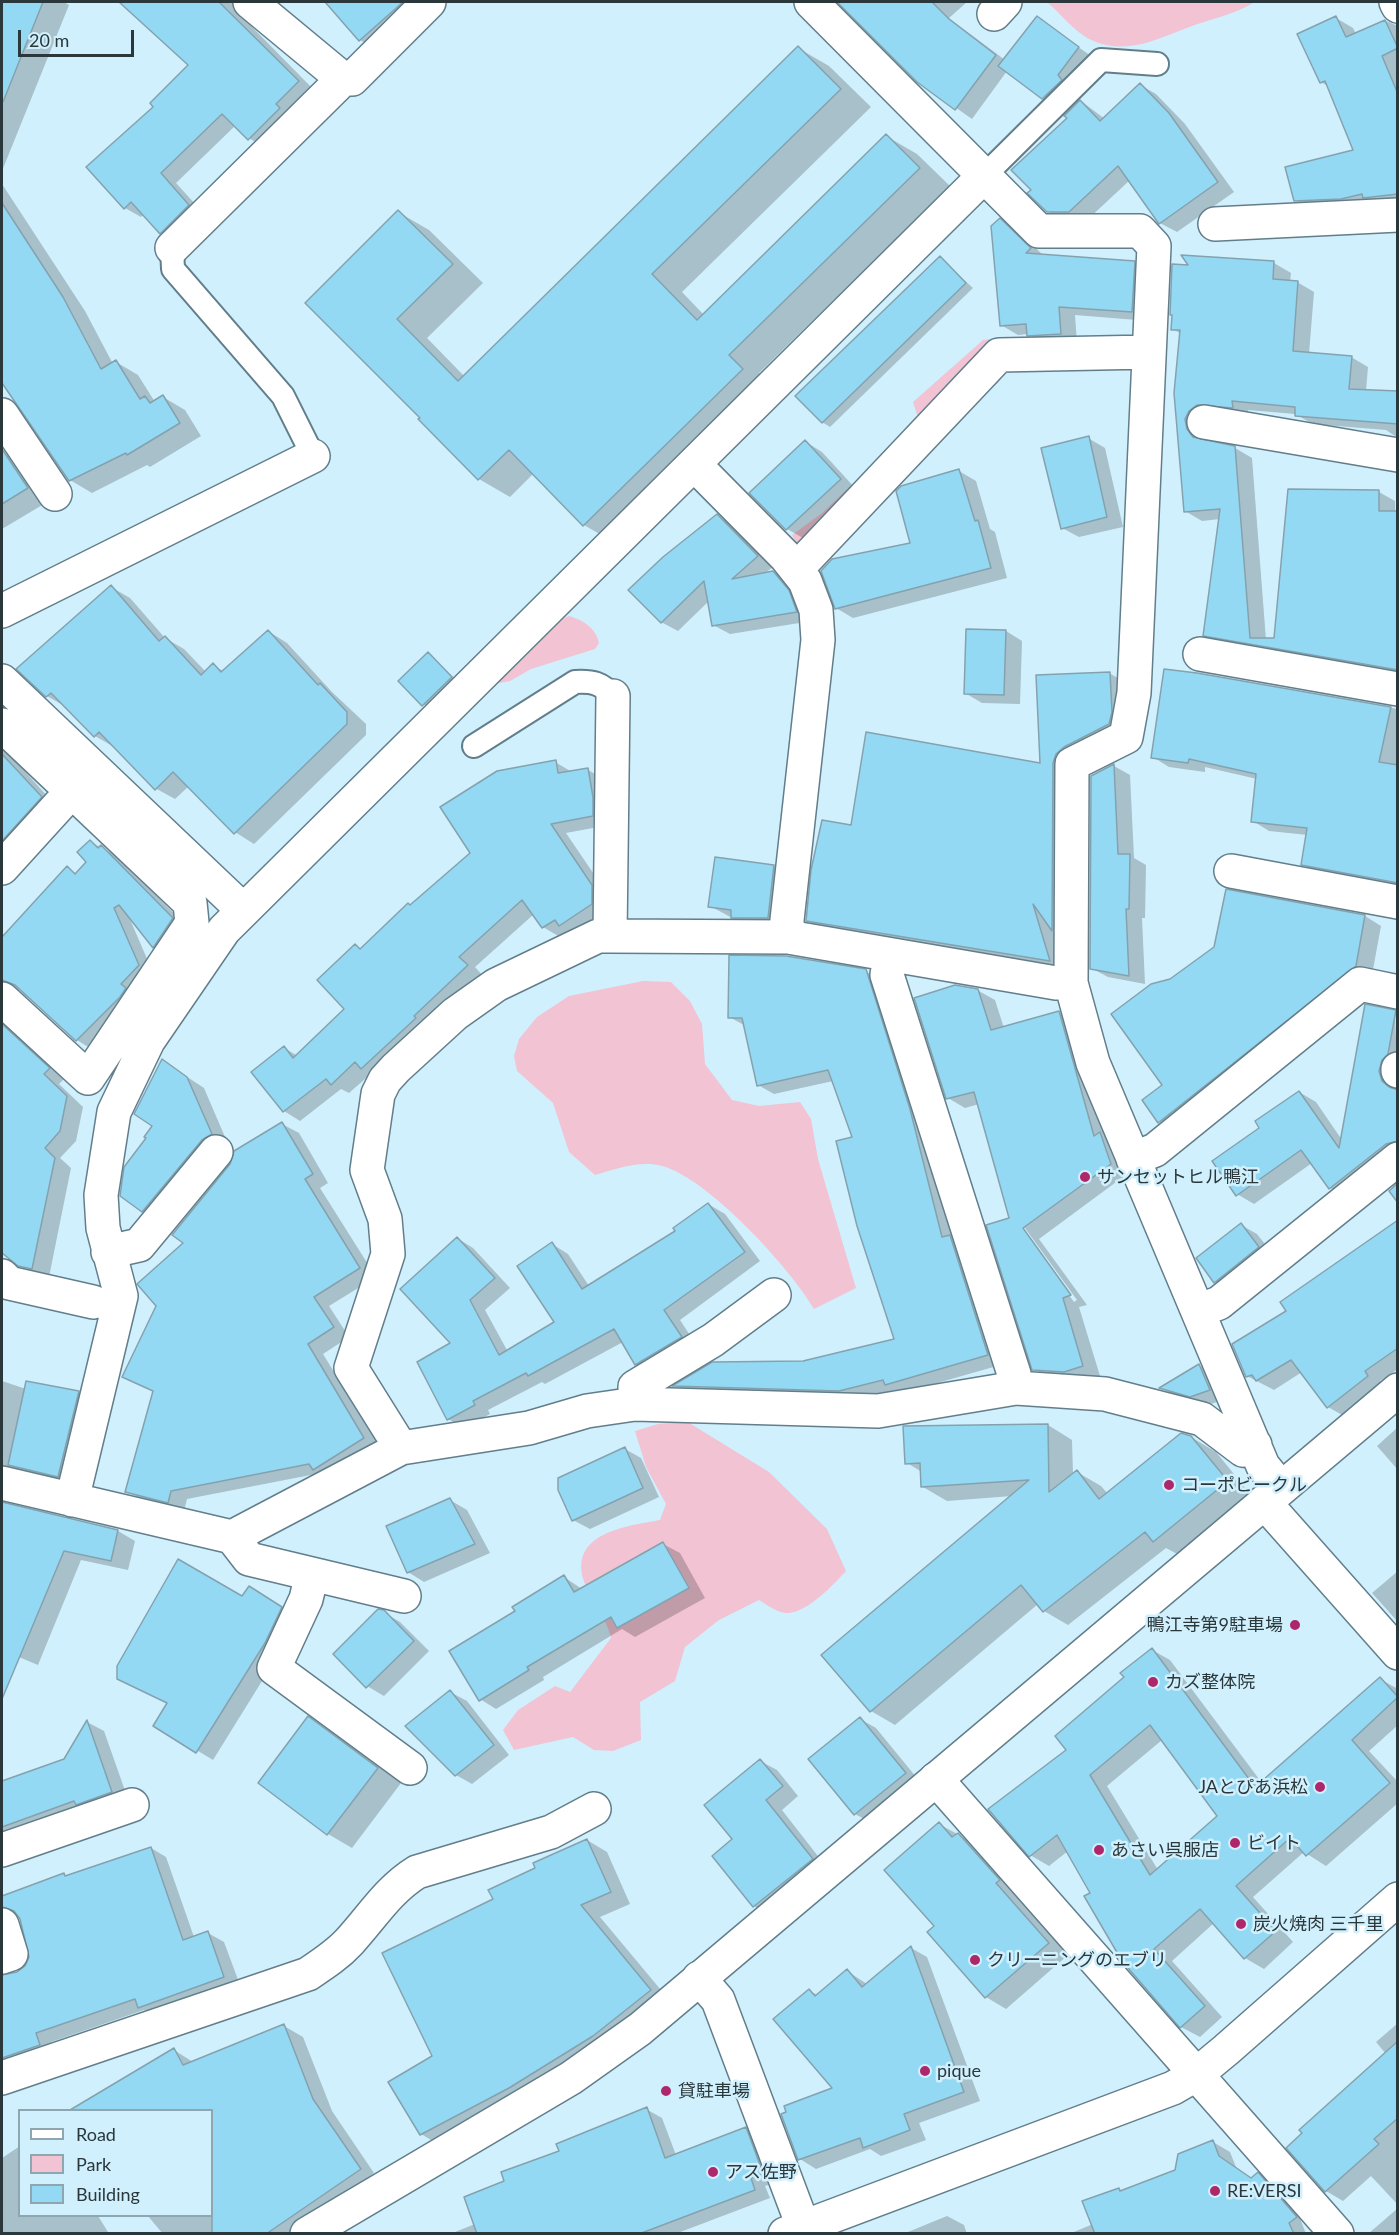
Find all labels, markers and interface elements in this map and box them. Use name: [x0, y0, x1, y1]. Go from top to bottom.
scale bar: [21, 18, 136, 56]
text: 20 m: [29, 29, 69, 51]
place label: サンセットヒル鴨江: [1097, 1166, 1259, 1188]
marker: サンセットヒル鴨江: [1078, 1170, 1092, 1184]
place label: コーポビークル: [1181, 1474, 1307, 1496]
marker: コーポビークル: [1162, 1478, 1176, 1492]
place label: 鴨江寺第9駐車場: [1147, 1614, 1283, 1636]
marker: 鴨江寺第9駐車場: [1288, 1618, 1302, 1632]
place label: カズ整体院: [1165, 1671, 1255, 1693]
marker: カズ整体院: [1146, 1675, 1160, 1689]
place label: JAとぴあ浜松: [1198, 1776, 1308, 1798]
marker: JAとぴあ浜松: [1313, 1780, 1327, 1794]
place label: ビイト: [1247, 1832, 1301, 1854]
marker: ビイト: [1228, 1836, 1242, 1850]
place label: あさい呉服店: [1111, 1839, 1219, 1861]
marker: あさい呉服店: [1092, 1843, 1106, 1857]
place label: 炭火焼肉 三千里: [1253, 1913, 1384, 1935]
marker: 炭火焼肉 三千里: [1234, 1917, 1248, 1931]
place label: クリーニングのエブリ: [987, 1949, 1167, 1971]
marker: クリーニングのエブリ: [968, 1953, 982, 1967]
place label: pique: [937, 2060, 981, 2082]
marker: pique: [918, 2064, 932, 2078]
place label: 貸駐車場: [678, 2080, 750, 2102]
marker: 貸駐車場: [659, 2084, 673, 2098]
legend: [18, 2109, 213, 2217]
text: Road: [76, 2123, 116, 2145]
text: Park: [76, 2153, 111, 2175]
place label: アス佐野: [725, 2161, 797, 2183]
marker: アス佐野: [706, 2165, 720, 2179]
place label: RE:VERSI: [1227, 2180, 1302, 2202]
text: Building: [76, 2183, 140, 2205]
marker: RE:VERSI: [1208, 2184, 1222, 2198]

